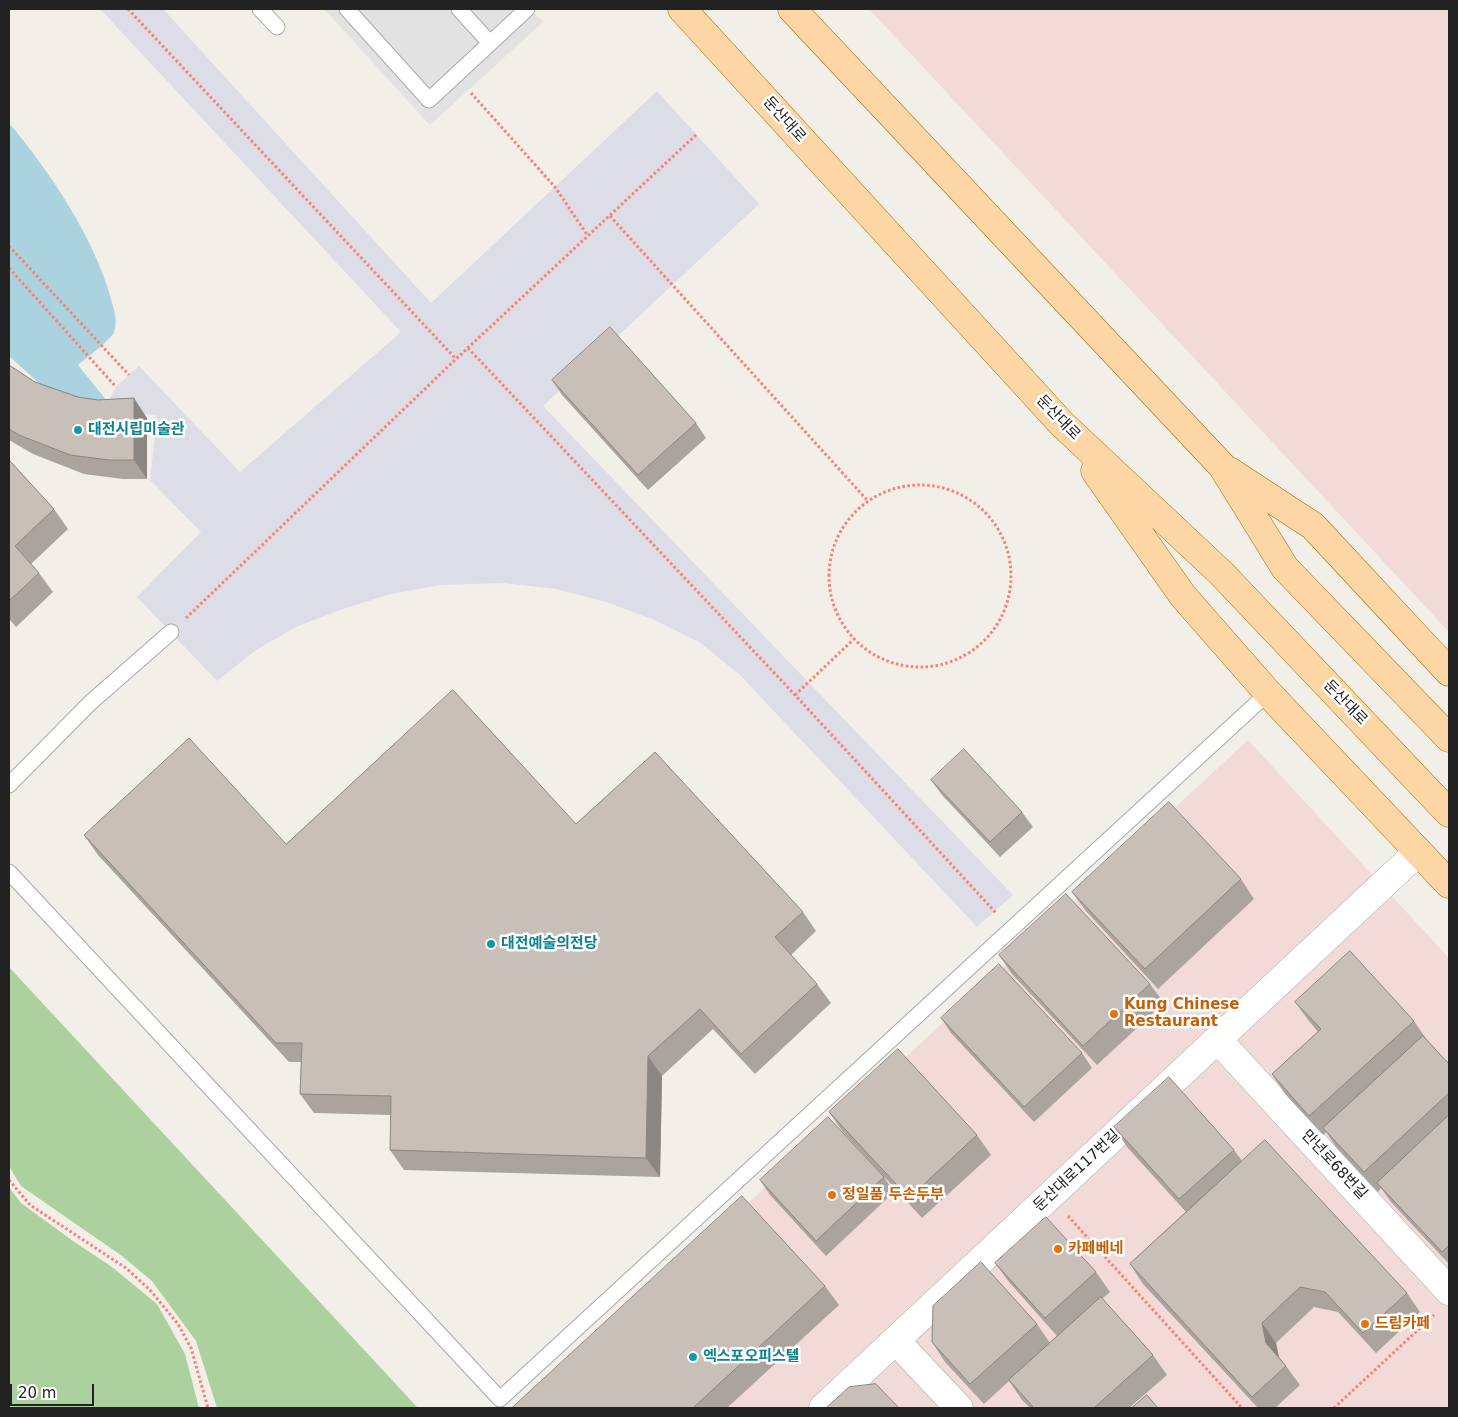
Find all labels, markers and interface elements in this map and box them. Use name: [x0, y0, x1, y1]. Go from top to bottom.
street label: 둔산대로: [759, 93, 809, 147]
street label: 둔산대로: [1032, 392, 1084, 444]
place label: 대전시립미술관: [88, 421, 185, 439]
marker: 대전시립미술관: [72, 424, 84, 436]
street label: 둔산대로: [1319, 677, 1371, 729]
place label: 대전예술의전당: [501, 935, 598, 953]
marker: 대전예술의전당: [485, 938, 497, 950]
place label: Kung Chinese Restaurant: [1124, 996, 1239, 1031]
marker: Kung Chinese Restaurant: [1108, 1008, 1120, 1020]
street label: 둔산대로117번길: [1030, 1126, 1124, 1216]
street label: 만년로68번길: [1297, 1127, 1371, 1203]
place label: 정일품 두손두부: [842, 1186, 944, 1204]
marker: 정일품 두손두부: [826, 1189, 838, 1201]
place label: 카페베네: [1068, 1240, 1123, 1258]
marker: 카페베네: [1052, 1243, 1064, 1255]
place label: 드림카페: [1375, 1315, 1430, 1333]
marker: 드림카페: [1359, 1318, 1371, 1330]
place label: 엑스포오피스텔: [703, 1348, 800, 1366]
marker: 엑스포오피스텔: [687, 1351, 699, 1363]
scale bar: [12, 1374, 96, 1406]
text: 20 m: [18, 1384, 56, 1402]

